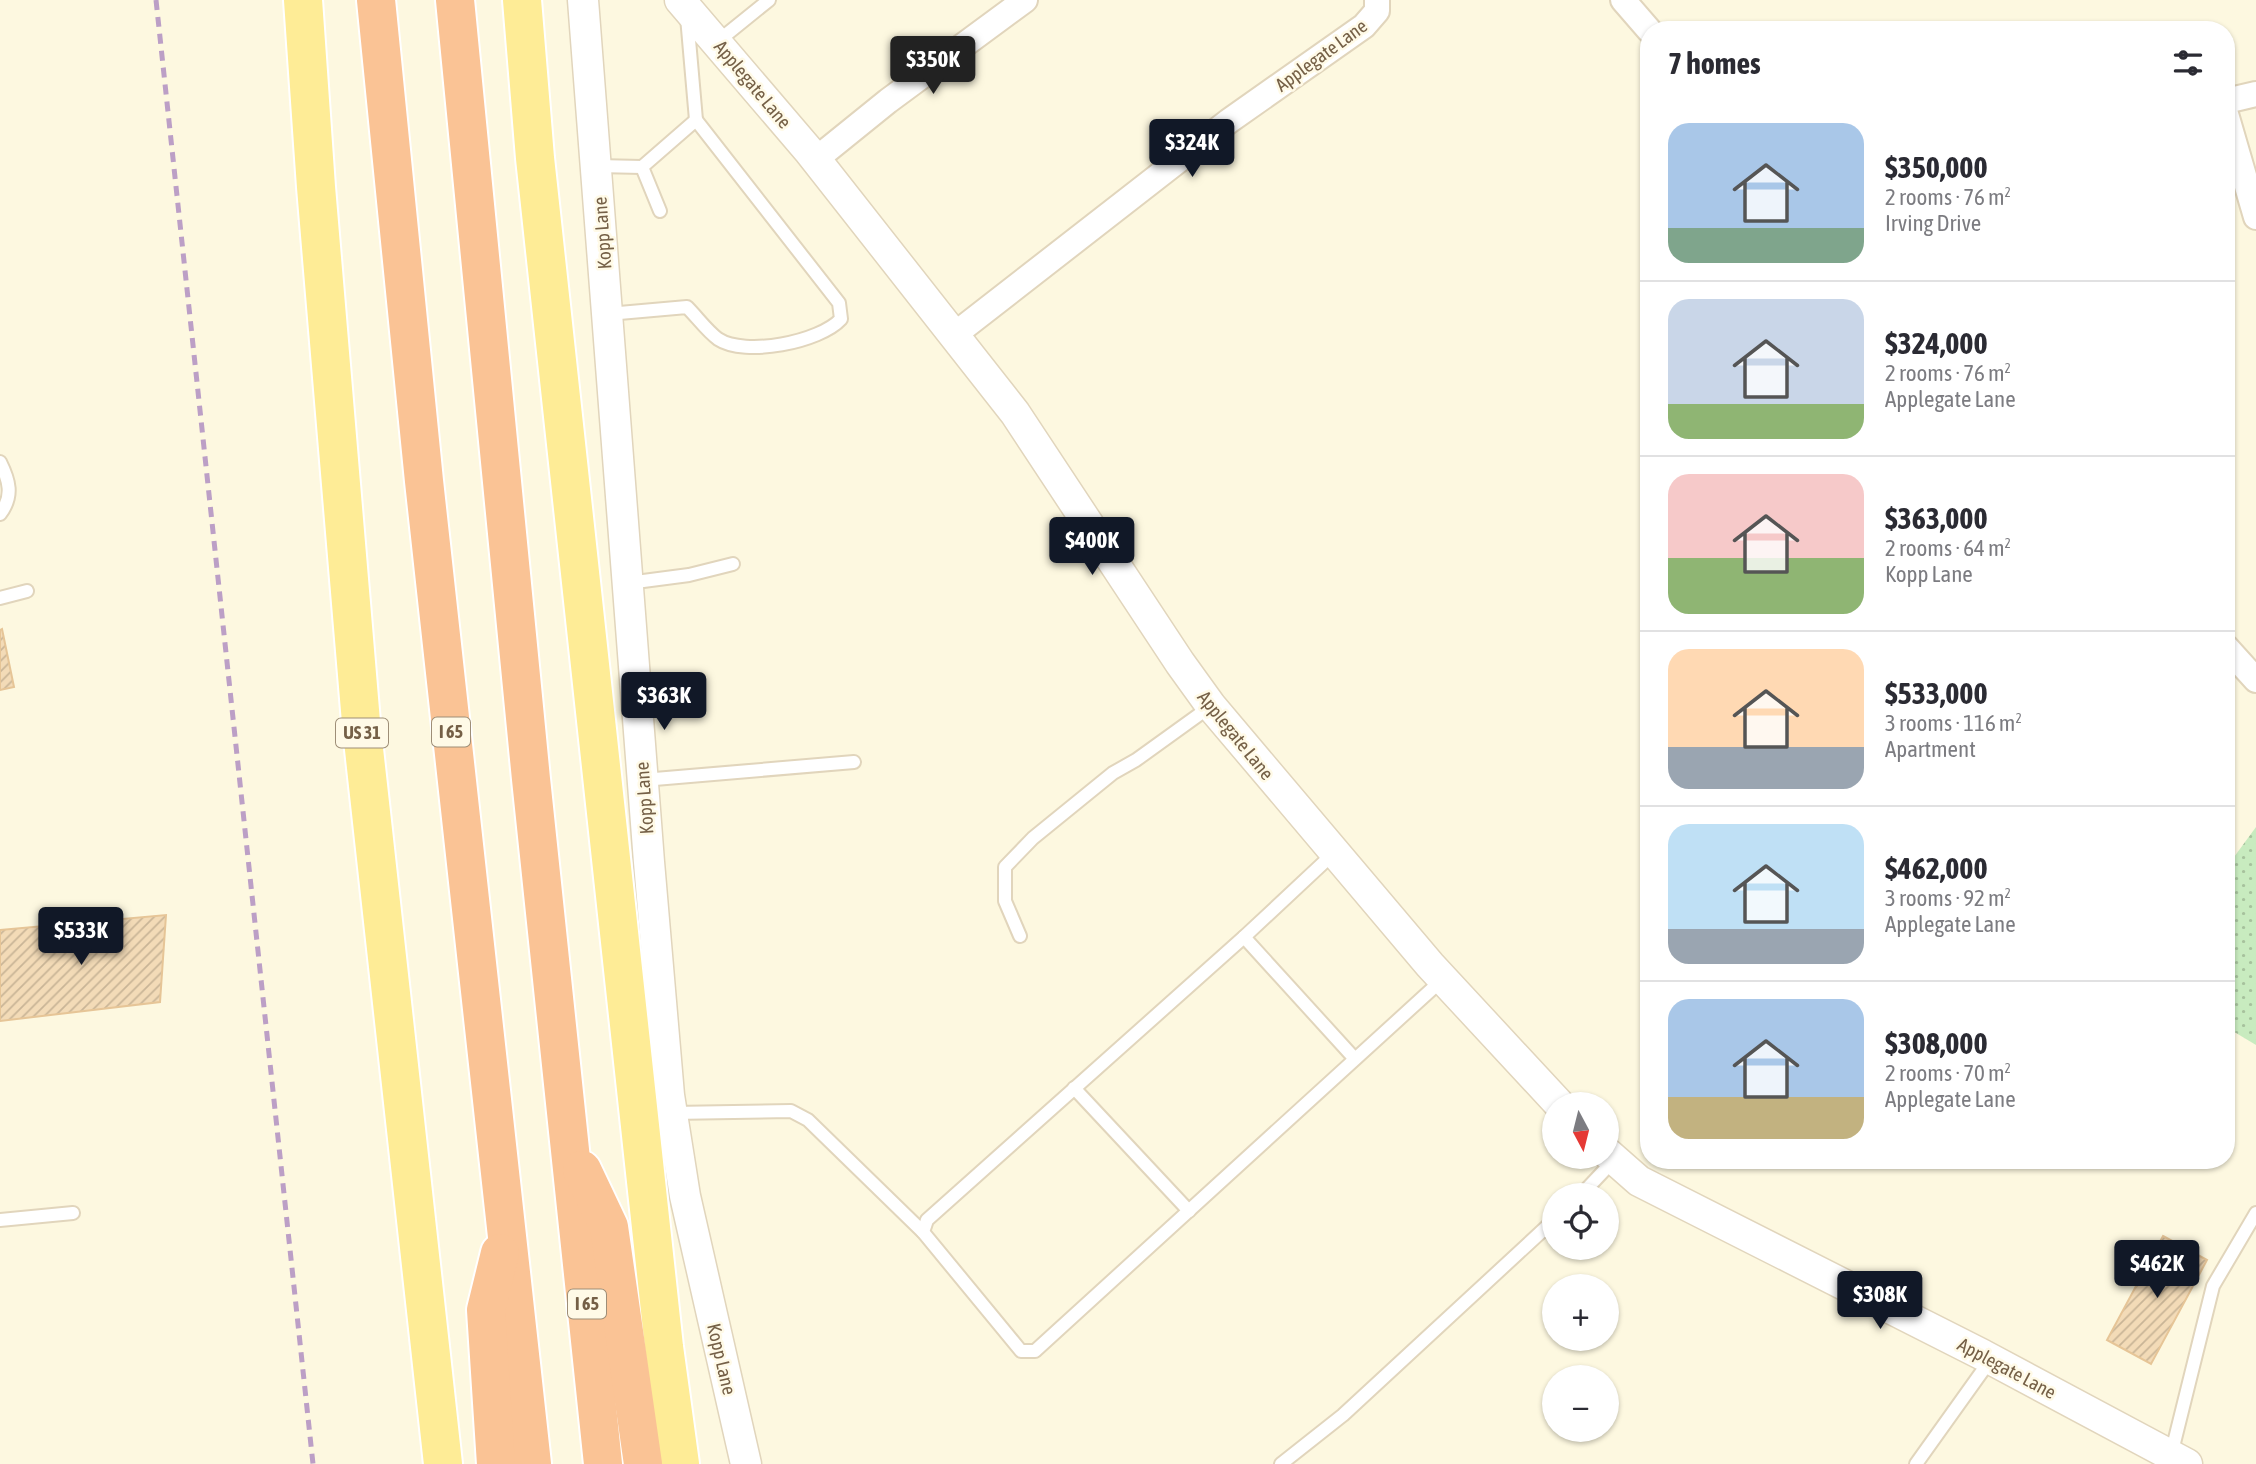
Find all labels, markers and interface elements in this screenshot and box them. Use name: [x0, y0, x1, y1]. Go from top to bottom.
street label: Applegate Lane: [1271, 14, 1371, 96]
street label: Applegate Lane: [710, 36, 796, 132]
pin: $350K: [884, 36, 982, 96]
icon: filters: [2169, 44, 2207, 82]
text: $350K: [906, 46, 960, 72]
text: 7 homes: [1668, 46, 1761, 80]
pin: $324K: [1143, 120, 1241, 179]
text: $324K: [1165, 129, 1219, 155]
text: $350,000: [1885, 150, 1988, 184]
icon: home: [1724, 151, 1808, 235]
text: 2 rooms · 76 m²: [1885, 184, 2011, 210]
street label: Kopp Lane: [588, 196, 616, 270]
text: Irving Drive: [1885, 210, 1981, 236]
text: $324,000: [1885, 326, 1988, 360]
icon: home: [1724, 327, 1808, 411]
text: 2 rooms · 76 m²: [1885, 360, 2011, 386]
text: Applegate Lane: [1885, 386, 2016, 412]
text: $363,000: [1885, 501, 1988, 535]
icon: home: [1724, 502, 1808, 586]
pin: $400K: [1043, 518, 1141, 577]
text: $400K: [1065, 527, 1119, 553]
text: 2 rooms · 64 m²: [1885, 535, 2011, 561]
text: Kopp Lane: [1885, 561, 1973, 587]
pin: $363K: [615, 672, 713, 732]
text: $533,000: [1885, 676, 1988, 710]
icon: home: [1724, 677, 1808, 761]
text: $363K: [637, 682, 691, 708]
street label: Applegate Lane: [1193, 686, 1279, 784]
text: 3 rooms · 116 m²: [1885, 710, 2022, 736]
road number: US 31: [336, 718, 388, 748]
road number: I 65: [432, 718, 470, 746]
text: Apartment: [1885, 736, 1976, 762]
street label: Kopp Lane: [630, 761, 658, 835]
text: $462,000: [1885, 851, 1988, 885]
icon: home: [1724, 852, 1808, 936]
text: 3 rooms · 92 m²: [1885, 885, 2011, 911]
pin: $533K: [32, 908, 130, 967]
text: Applegate Lane: [1885, 911, 2016, 937]
text: $533K: [54, 917, 108, 943]
text: $308,000: [1885, 1026, 1988, 1060]
icon: home: [1724, 1027, 1808, 1111]
text: 2 rooms · 70 m²: [1885, 1060, 2011, 1086]
text: Applegate Lane: [1885, 1086, 2016, 1112]
north arrow: [1542, 1092, 1619, 1169]
map controls: [1542, 1092, 1619, 1442]
button: locate: [1542, 1183, 1619, 1260]
pin: $462K: [2108, 1240, 2206, 1300]
text: $462K: [2130, 1250, 2184, 1276]
pin: $308K: [1831, 1272, 1929, 1331]
button: +: [1542, 1274, 1619, 1351]
text: $308K: [1853, 1281, 1907, 1307]
road number: I 65: [568, 1289, 606, 1318]
street label: Kopp Lane: [703, 1321, 741, 1397]
street label: Applegate Lane: [1954, 1333, 2060, 1403]
button: −: [1542, 1365, 1619, 1442]

